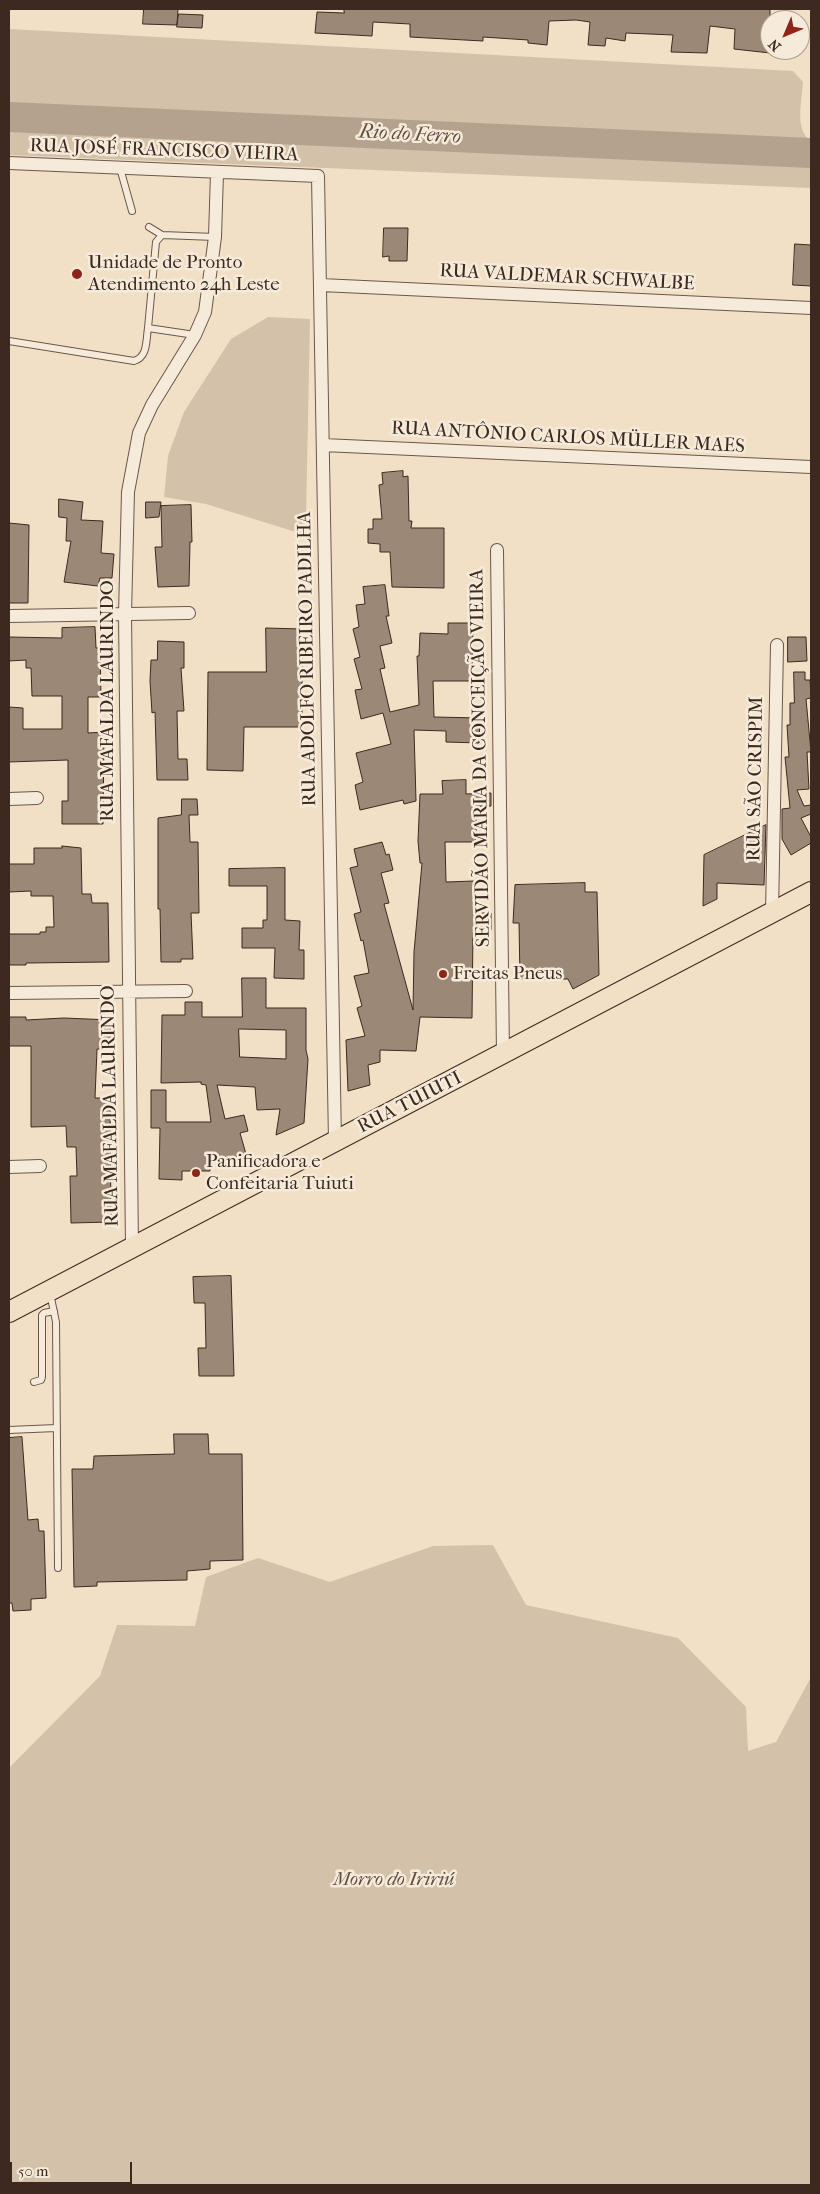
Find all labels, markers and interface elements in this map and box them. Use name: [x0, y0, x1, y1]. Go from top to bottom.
north arrow: [760, 10, 810, 60]
text: N: [765, 35, 785, 55]
water label: Rio do Ferro: [358, 120, 462, 150]
street label: RUA JOSÉ FRANCISCO VIEIRA: [29, 135, 299, 167]
place label: Unidade de Pronto Atendimento 24h Leste: [88, 252, 280, 296]
street label: RUA VALDEMAR SCHWALBE: [439, 260, 695, 296]
marker: Unidade de Pronto Atendimento 24h Leste: [70, 267, 84, 281]
street label: RUA ANTÔNIO CARLOS MÜLLER MAES: [391, 417, 745, 459]
street label: RUA ADOLFO RIBEIRO PADILHA: [294, 511, 322, 807]
street label: SERVIDÃO MARIA DA CONCEIÇÃO VIEIRA: [466, 568, 496, 948]
street label: RUA MAFALDA LAURINDO: [97, 580, 119, 822]
street label: RUA SÃO CRISPIM: [743, 696, 769, 862]
place label: Freitas Pneus: [453, 963, 562, 985]
marker: Freitas Pneus: [437, 968, 449, 980]
street label: RUA MAFALDA LAURINDO: [97, 985, 125, 1227]
street label: RUA TUIUTI: [354, 1067, 466, 1139]
place label: Panificadora e Confeitaria Tuiuti: [206, 1151, 354, 1195]
marker: Panificadora e Confeitaria Tuiuti: [190, 1167, 202, 1179]
park label: Morro do Iririú: [333, 1869, 455, 1891]
scale bar: [12, 2152, 135, 2184]
text: 50 m: [18, 2162, 48, 2180]

